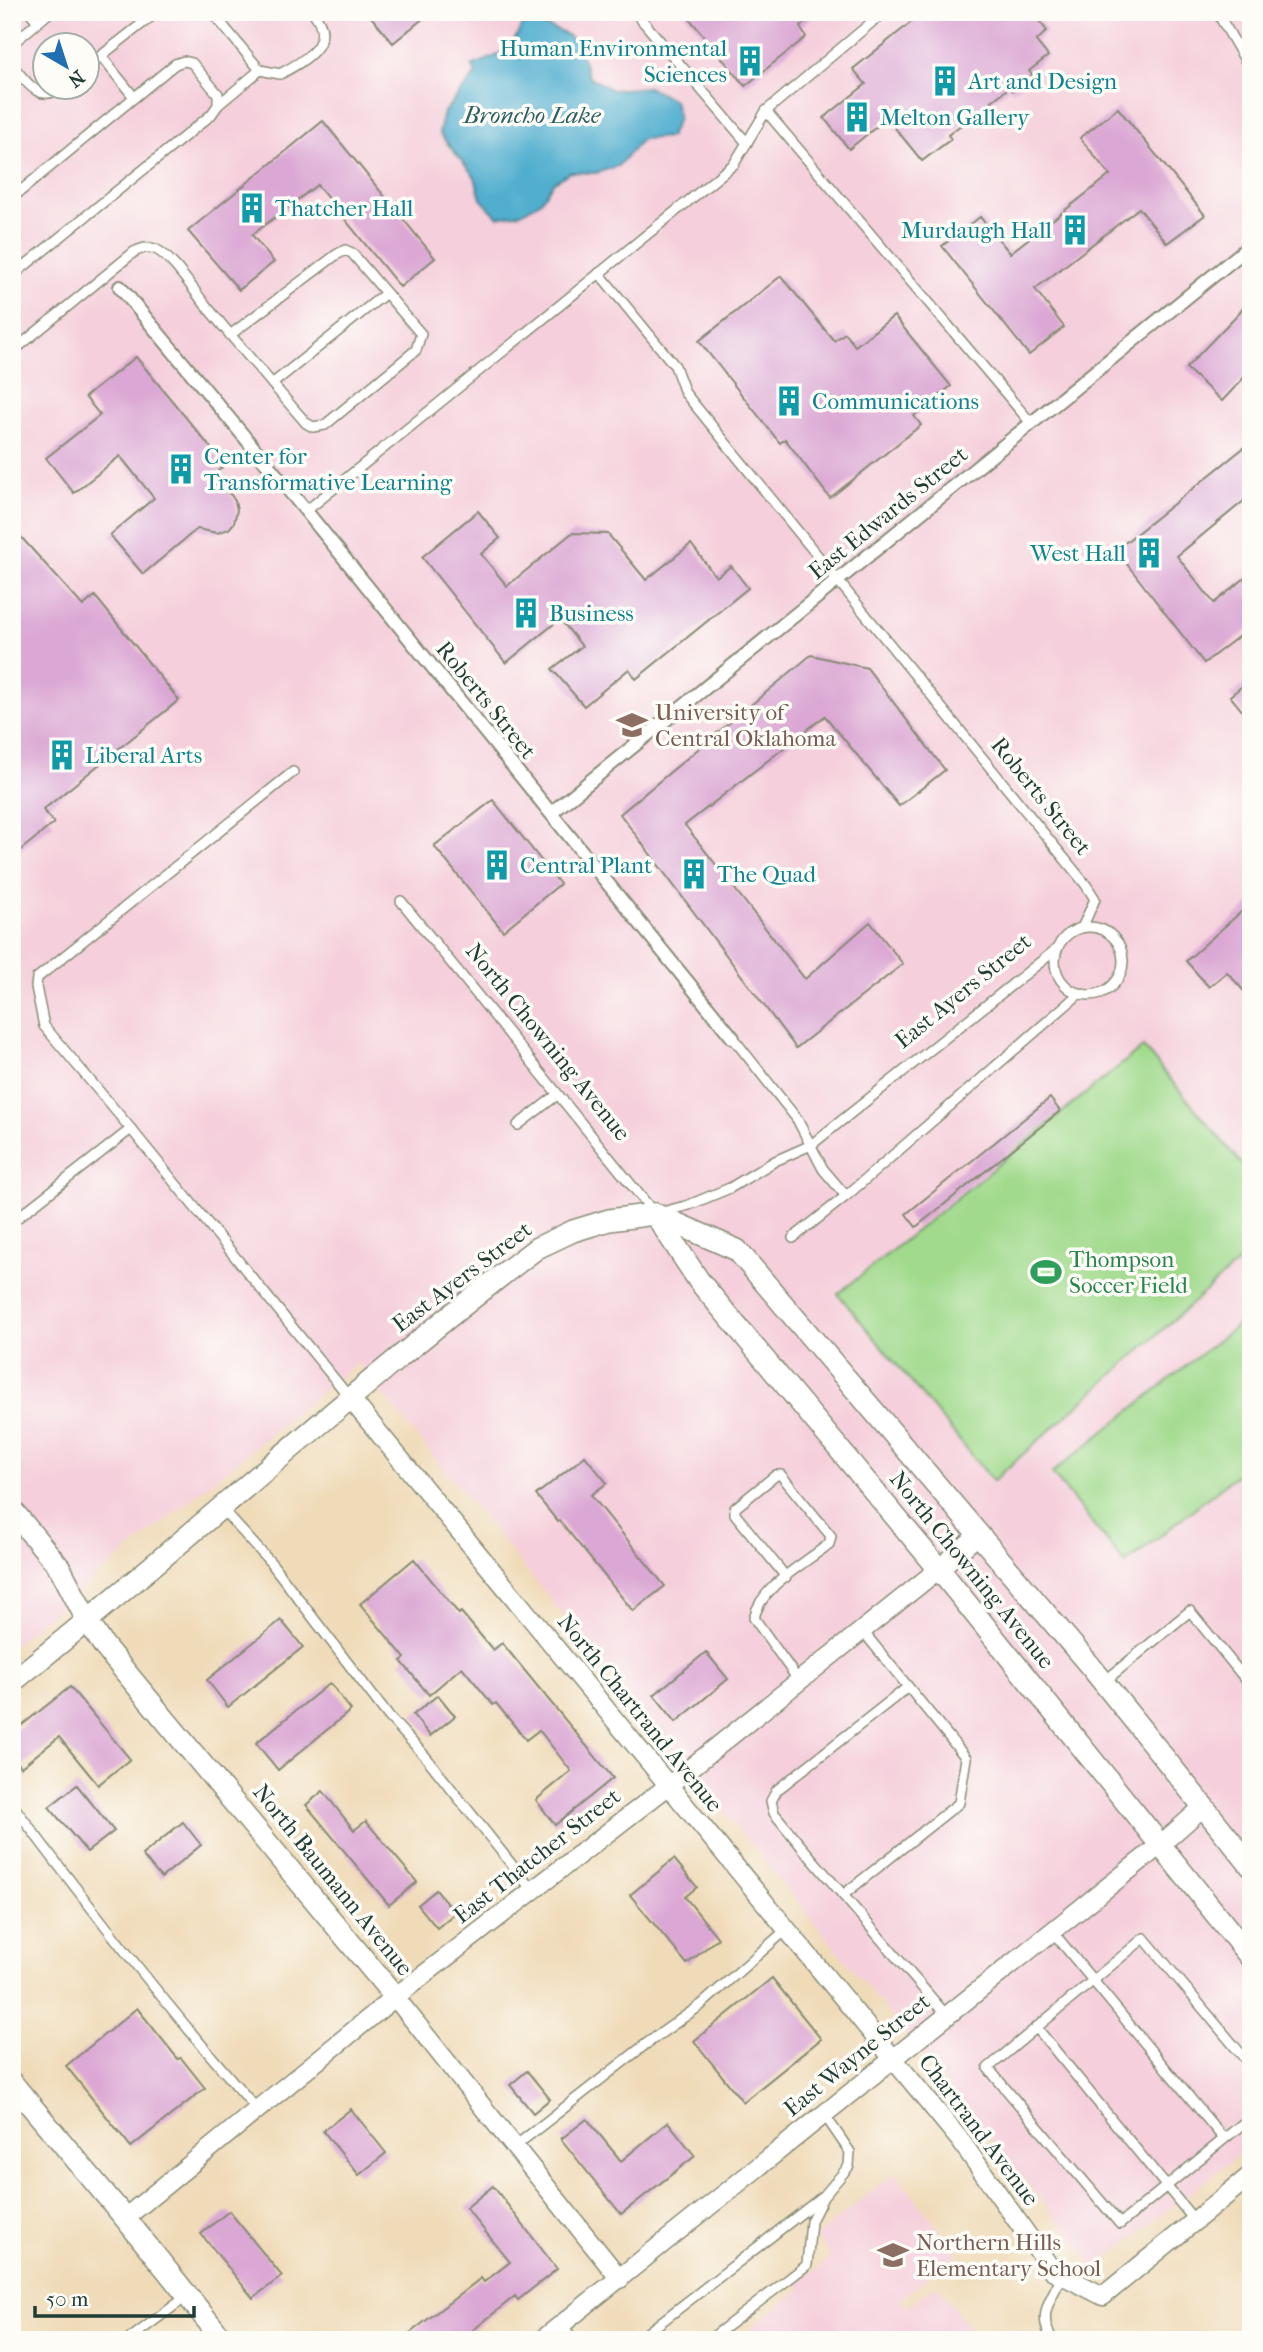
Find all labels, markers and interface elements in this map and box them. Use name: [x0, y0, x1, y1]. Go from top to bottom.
north arrow: [32, 32, 102, 102]
place label: Human Environmental Sciences: [499, 35, 728, 88]
building icon: Human Environmental Sciences: [733, 44, 767, 78]
building icon: Art and Design: [928, 64, 962, 98]
text: N: [63, 65, 89, 92]
place label: Art and Design: [967, 68, 1118, 95]
building icon: Melton Gallery: [840, 100, 874, 134]
water label: Broncho Lake: [461, 101, 602, 129]
place label: Melton Gallery: [880, 104, 1030, 131]
building icon: Thatcher Hall: [235, 191, 269, 225]
place label: Thatcher Hall: [275, 195, 414, 222]
building icon: Murdaugh Hall: [1058, 213, 1092, 247]
place label: Murdaugh Hall: [901, 217, 1053, 244]
building icon: Communications: [772, 384, 806, 418]
place label: Communications: [812, 388, 979, 415]
street label: East Edwards Street: [803, 441, 973, 585]
place label: Center for Transformative Learning: [204, 443, 453, 496]
building icon: Center for Transformative Learning: [164, 452, 198, 486]
building icon: West Hall: [1132, 536, 1166, 570]
place label: West Hall: [1029, 540, 1127, 567]
building icon: Business: [509, 596, 543, 630]
place label: Business: [549, 600, 634, 627]
street label: Roberts Street: [430, 636, 542, 764]
place label: University of Central Oklahoma: [655, 699, 836, 752]
school or university icon: University of Central Oklahoma: [615, 708, 649, 742]
street label: Roberts Street: [985, 732, 1097, 860]
building icon: Liberal Arts: [45, 738, 79, 772]
place label: Liberal Arts: [85, 742, 202, 769]
building icon: Central Plant: [480, 848, 514, 882]
place label: Central Plant: [520, 852, 652, 879]
building icon: The Quad: [677, 857, 711, 891]
place label: The Quad: [717, 861, 816, 888]
street label: East Ayers Street: [890, 928, 1036, 1054]
street label: North Chowning Avenue: [460, 938, 636, 1146]
street label: East Ayers Street: [387, 1216, 537, 1338]
place label: Thompson Soccer Field: [1069, 1246, 1188, 1299]
sports icon: Thompson Soccer Field: [1029, 1255, 1063, 1289]
street label: North Chowning Avenue: [884, 1466, 1060, 1674]
street label: North Chartrand Avenue: [552, 1609, 728, 1817]
street label: North Baumann Avenue: [247, 1779, 419, 1981]
street label: East Thatcher Street: [448, 1783, 626, 1929]
street label: East Wayne Street: [779, 1988, 935, 2122]
street label: Chartrand Avenue: [913, 2049, 1045, 2211]
place label: Northern Hills Elementary School: [916, 2229, 1102, 2282]
school or university icon: Northern Hills Elementary School: [876, 2238, 910, 2272]
scale bar: [35, 2275, 194, 2319]
text: 50 m: [46, 2287, 89, 2311]

